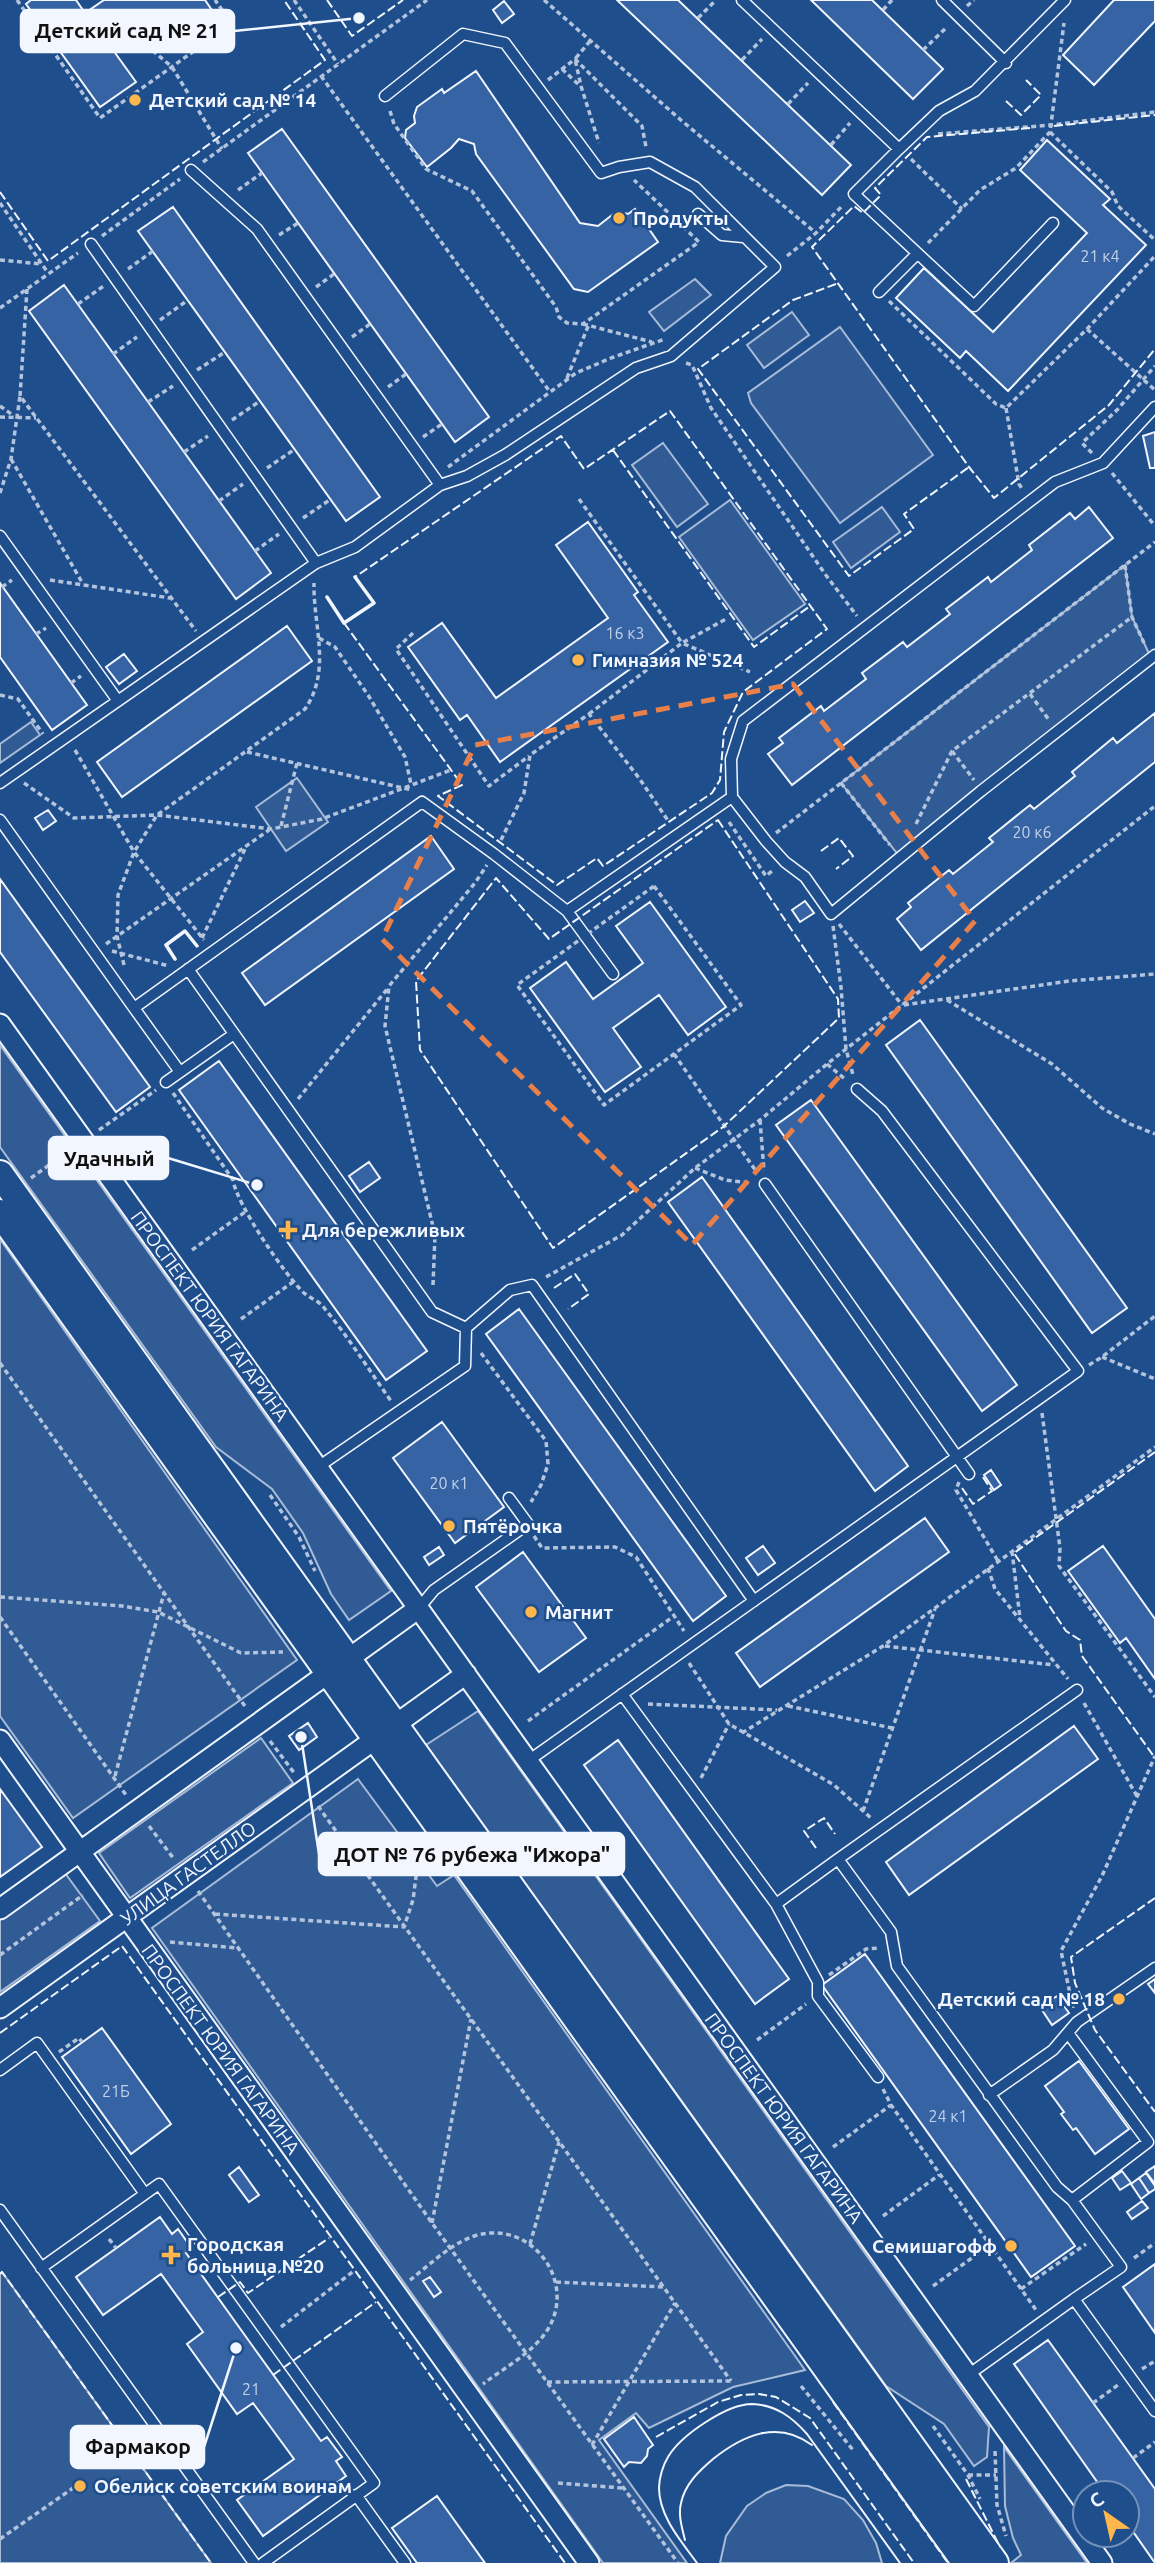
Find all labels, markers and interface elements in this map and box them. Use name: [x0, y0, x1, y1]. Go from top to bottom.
callout: Детский сад № 21: [21, 10, 234, 52]
text: Детский сад № 21: [35, 18, 219, 42]
place label: Детский сад № 14: [149, 89, 316, 111]
marker: Детский сад № 14: [127, 92, 143, 108]
place label: Продукты: [633, 207, 728, 229]
marker: Продукты: [611, 210, 627, 226]
house number: 21 к4: [1081, 247, 1119, 265]
house number: 16 к3: [606, 624, 644, 642]
place label: Гимназия № 524: [592, 649, 744, 671]
marker: Гимназия № 524: [570, 652, 586, 668]
house number: 20 к6: [1013, 823, 1051, 841]
callout: Удачный: [49, 1137, 168, 1179]
text: Удачный: [63, 1146, 155, 1170]
street label: ПРОСПЕКТ ЮРИЯ ГАГАРИНА: [126, 1207, 294, 1426]
place label: Для бережливых: [302, 1219, 466, 1241]
marker: Для бережливых: [280, 1222, 296, 1238]
house number: 20 к1: [430, 1474, 468, 1492]
place label: Пятёрочка: [463, 1515, 562, 1537]
marker: Пятёрочка: [441, 1518, 457, 1534]
place label: Магнит: [545, 1601, 613, 1623]
marker: Магнит: [523, 1604, 539, 1620]
street label: УЛИЦА ГАСТЕЛЛО: [116, 1817, 260, 1929]
callout: ДОТ № 76 рубежа "Ижора": [319, 1833, 624, 1875]
text: ДОТ № 76 рубежа "Ижора": [334, 1842, 610, 1866]
street label: ПРОСПЕКТ ЮРИЯ ГАГАРИНА: [137, 1940, 305, 2159]
place label: Детский сад № 18: [938, 1988, 1105, 2010]
marker: Детский сад № 18: [1111, 1991, 1127, 2007]
street label: ПРОСПЕКТ ЮРИЯ ГАГАРИНА: [700, 2009, 868, 2228]
house number: 21Б: [102, 2082, 130, 2100]
house number: 24 к1: [929, 2107, 967, 2125]
place label: Городская больница №20: [187, 2233, 324, 2277]
place label: Семишагофф: [872, 2235, 997, 2257]
marker: Семишагофф: [1003, 2238, 1019, 2254]
marker: Городская больница №20: [161, 2245, 181, 2265]
house number: 21: [242, 2380, 260, 2398]
callout: Фармакор: [71, 2426, 204, 2468]
text: Фармакор: [85, 2434, 191, 2458]
place label: Обелиск советским воинам: [94, 2475, 352, 2497]
marker: Обелиск советским воинам: [72, 2478, 88, 2494]
north arrow: [1071, 2479, 1141, 2549]
text: С: [1085, 2487, 1108, 2512]

